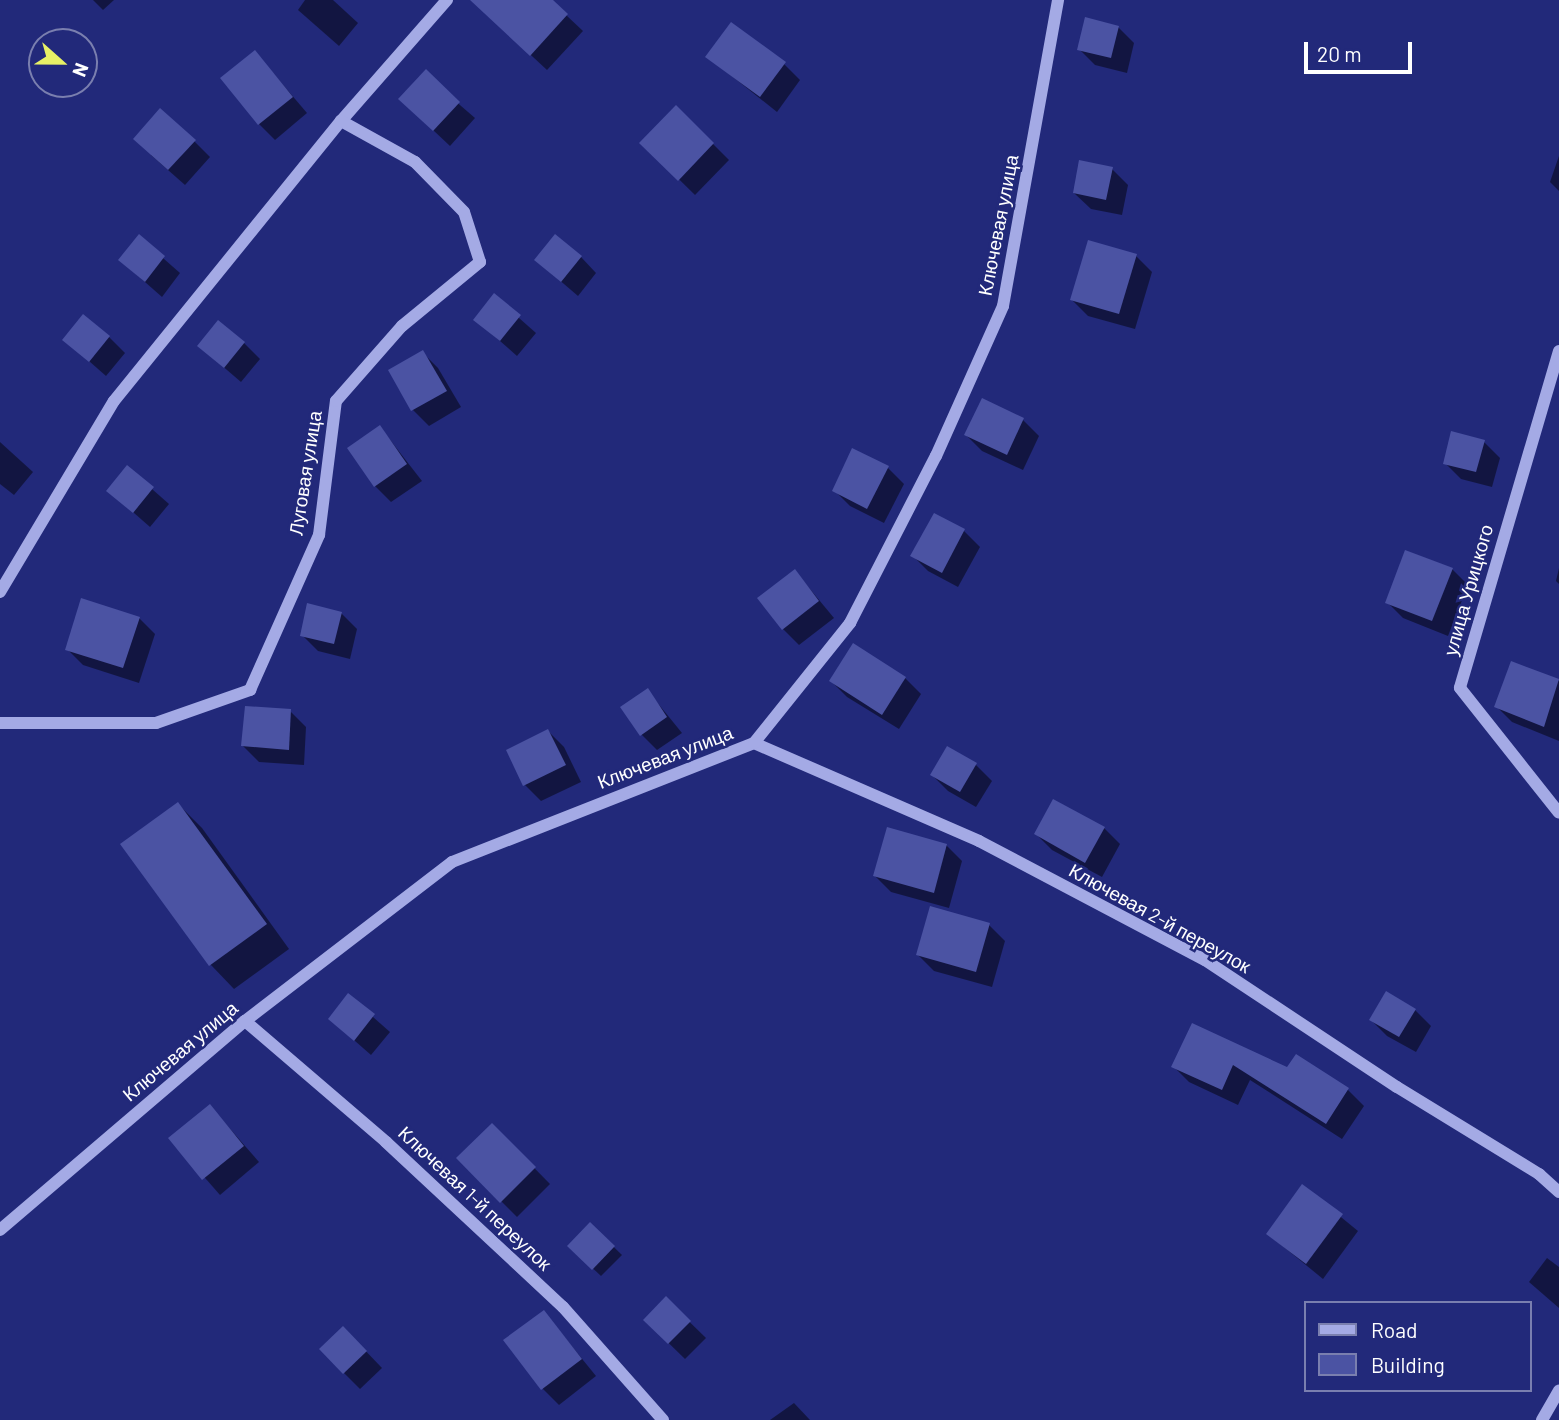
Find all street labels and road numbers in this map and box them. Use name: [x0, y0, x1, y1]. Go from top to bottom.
street label: Ключевая улица: [973, 153, 1023, 297]
street label: Луговая улица: [284, 409, 326, 537]
street label: улица Урицкого: [1438, 522, 1498, 658]
street label: Ключевая улица: [594, 721, 736, 793]
street label: Ключевая 2-й переулок: [1065, 859, 1255, 977]
street label: Ключевая улица: [118, 996, 242, 1106]
street label: Ключевая 1-й переулок: [394, 1121, 556, 1275]

